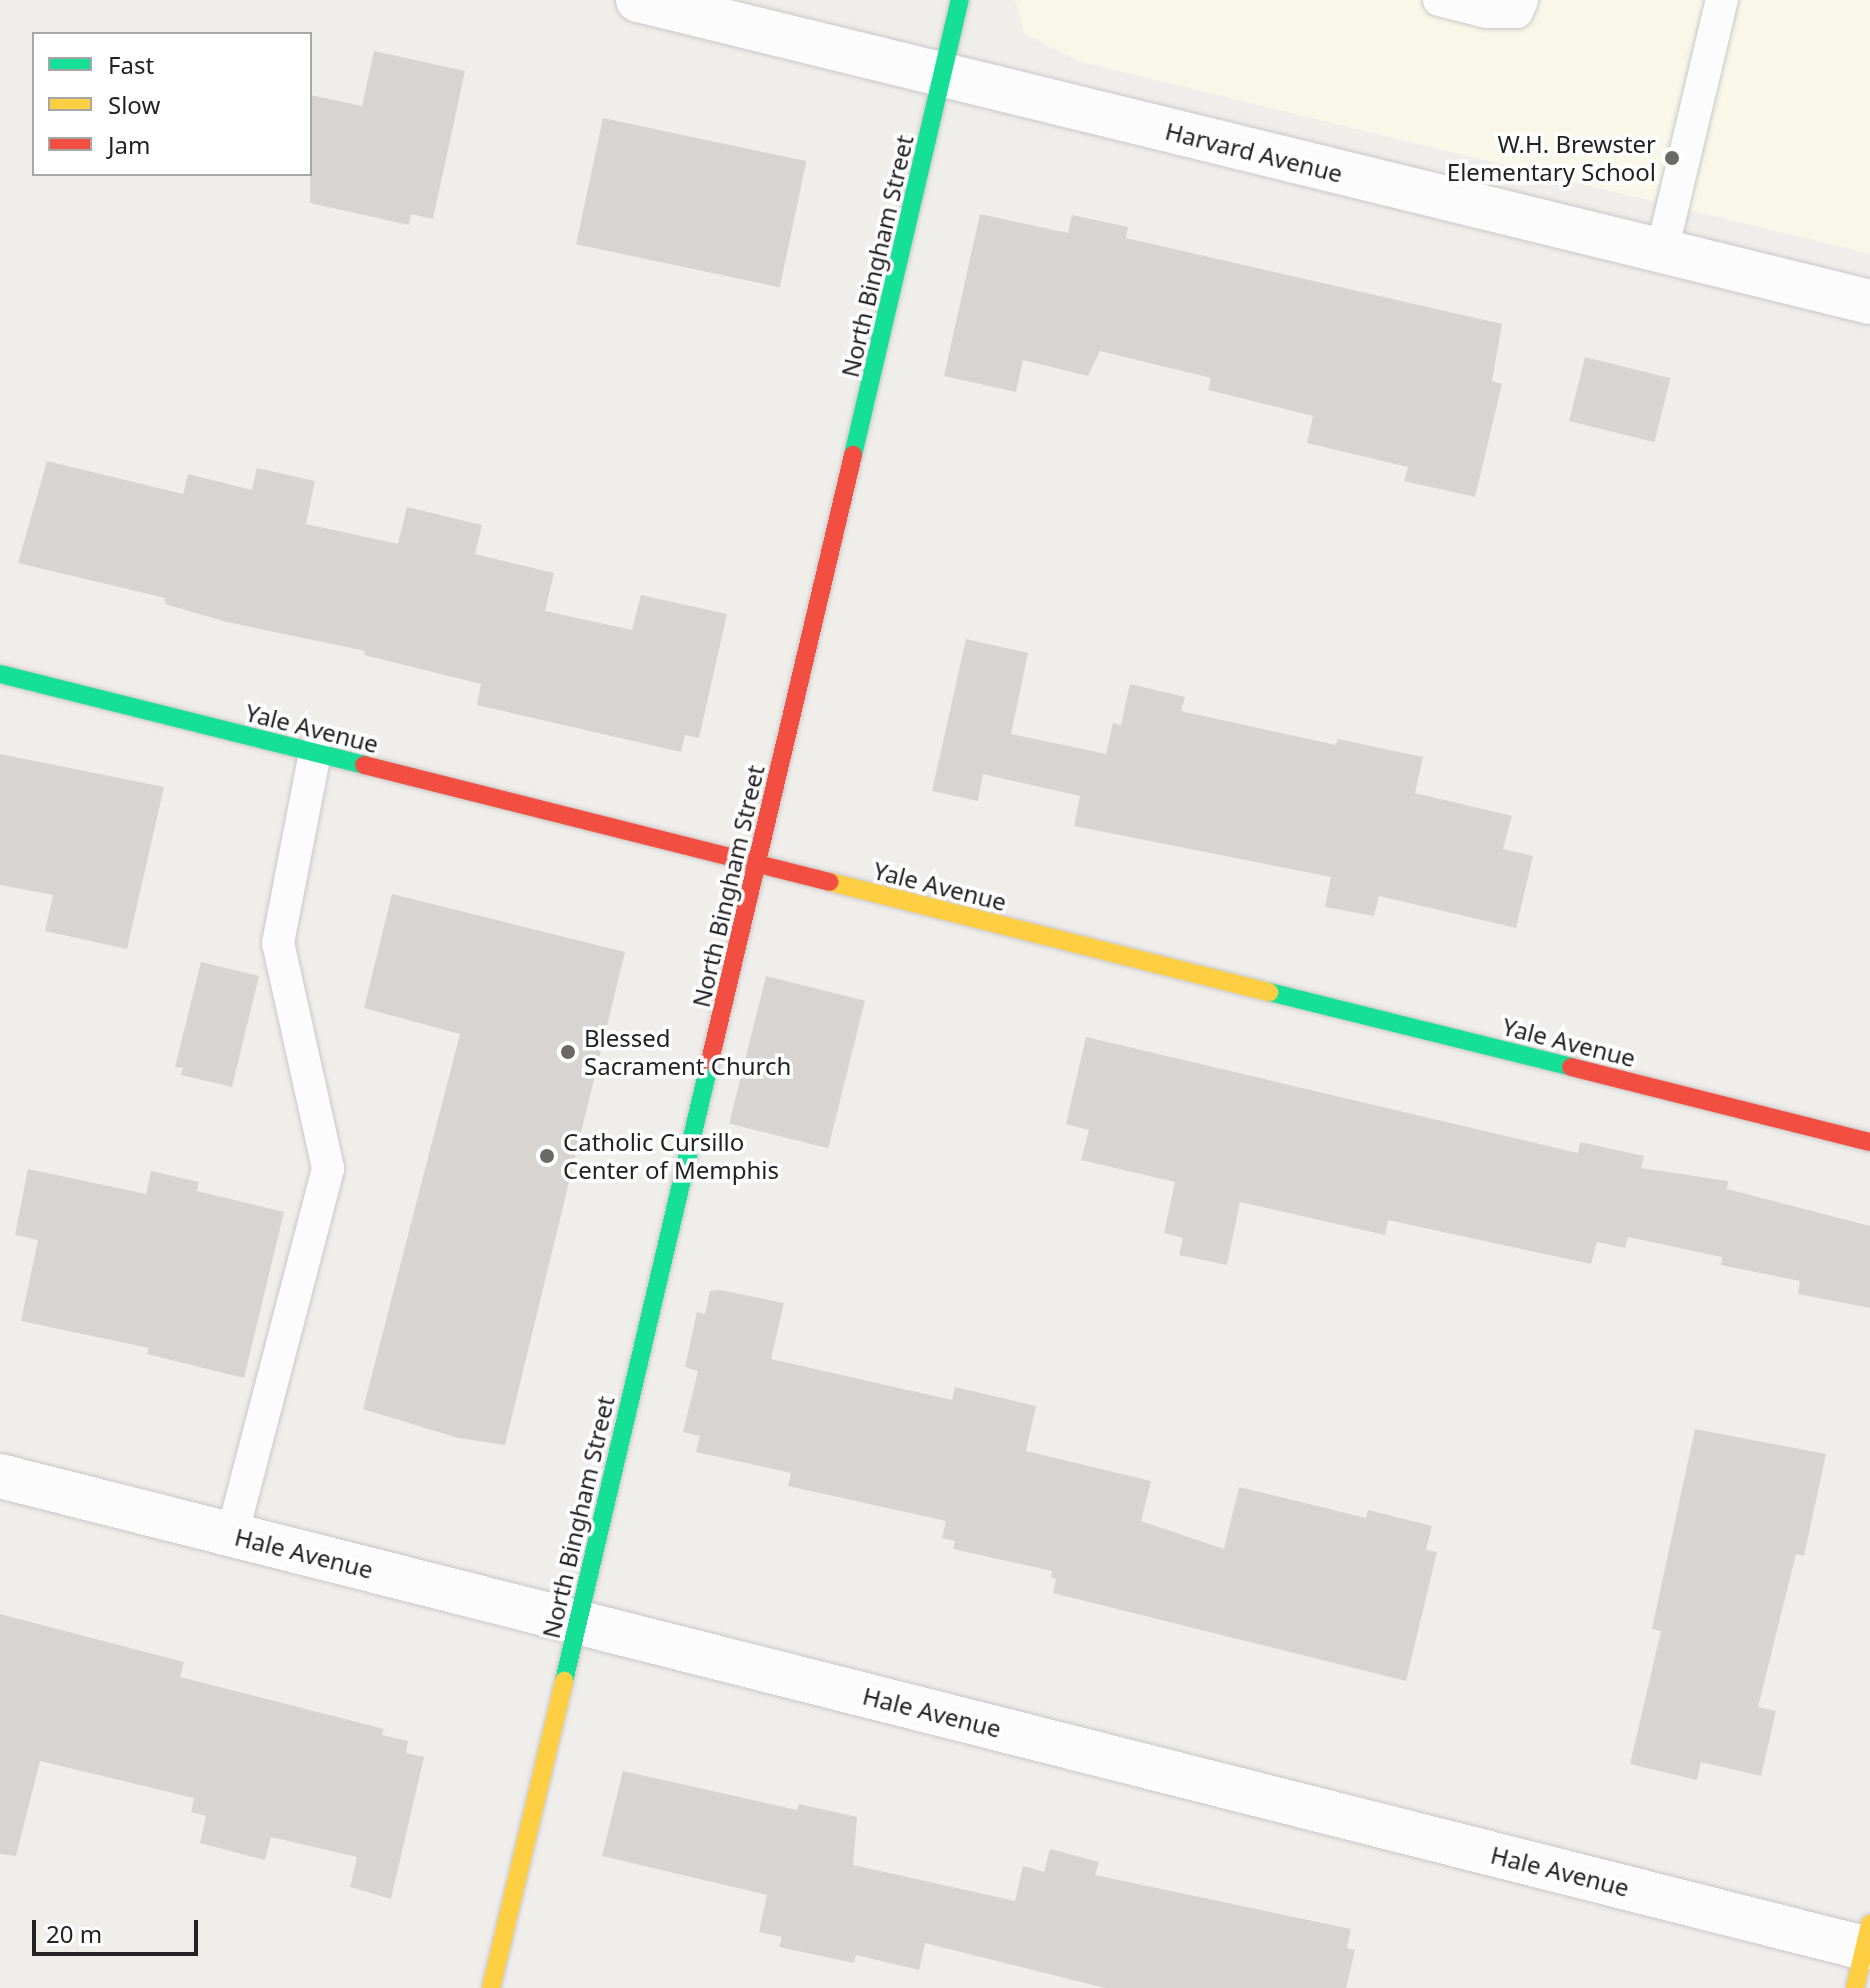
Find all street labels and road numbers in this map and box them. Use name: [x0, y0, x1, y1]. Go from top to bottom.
street label: Harvard Avenue: [1162, 116, 1346, 188]
street label: North Bingham Street: [835, 132, 919, 380]
street label: Yale Avenue: [242, 698, 382, 758]
street label: North Bingham Street: [686, 762, 770, 1010]
street label: Yale Avenue: [870, 856, 1010, 916]
street label: Yale Avenue: [1499, 1012, 1639, 1072]
street label: North Bingham Street: [536, 1393, 620, 1641]
street label: Hale Avenue: [232, 1522, 376, 1584]
street label: Hale Avenue: [860, 1681, 1004, 1743]
street label: Hale Avenue: [1488, 1840, 1632, 1902]

